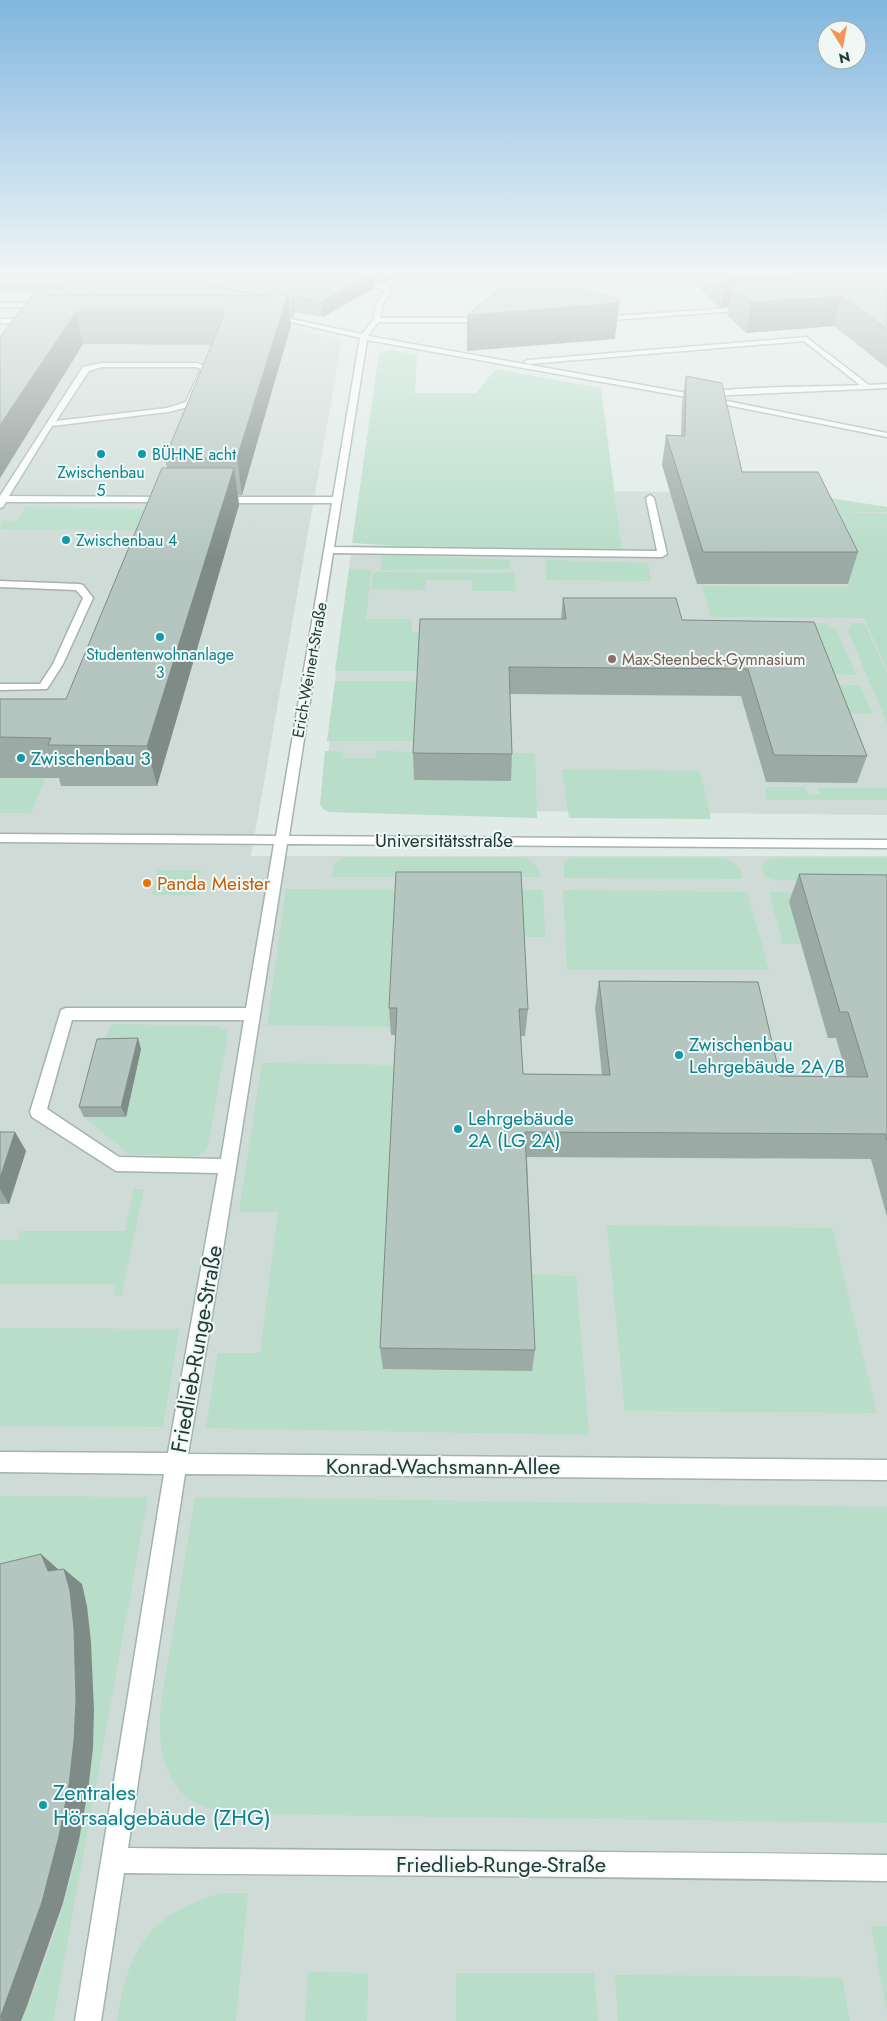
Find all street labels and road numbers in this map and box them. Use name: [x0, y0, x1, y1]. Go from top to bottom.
street label: Erich-Weinert-Straße: [286, 601, 333, 740]
street label: Universitätsstraße: [375, 827, 513, 854]
street label: Friedlieb-Runge-Straße: [162, 1243, 230, 1455]
street label: Konrad-Wachsmann-Allee: [326, 1450, 560, 1482]
street label: Friedlieb-Runge-Straße: [396, 1848, 606, 1880]

